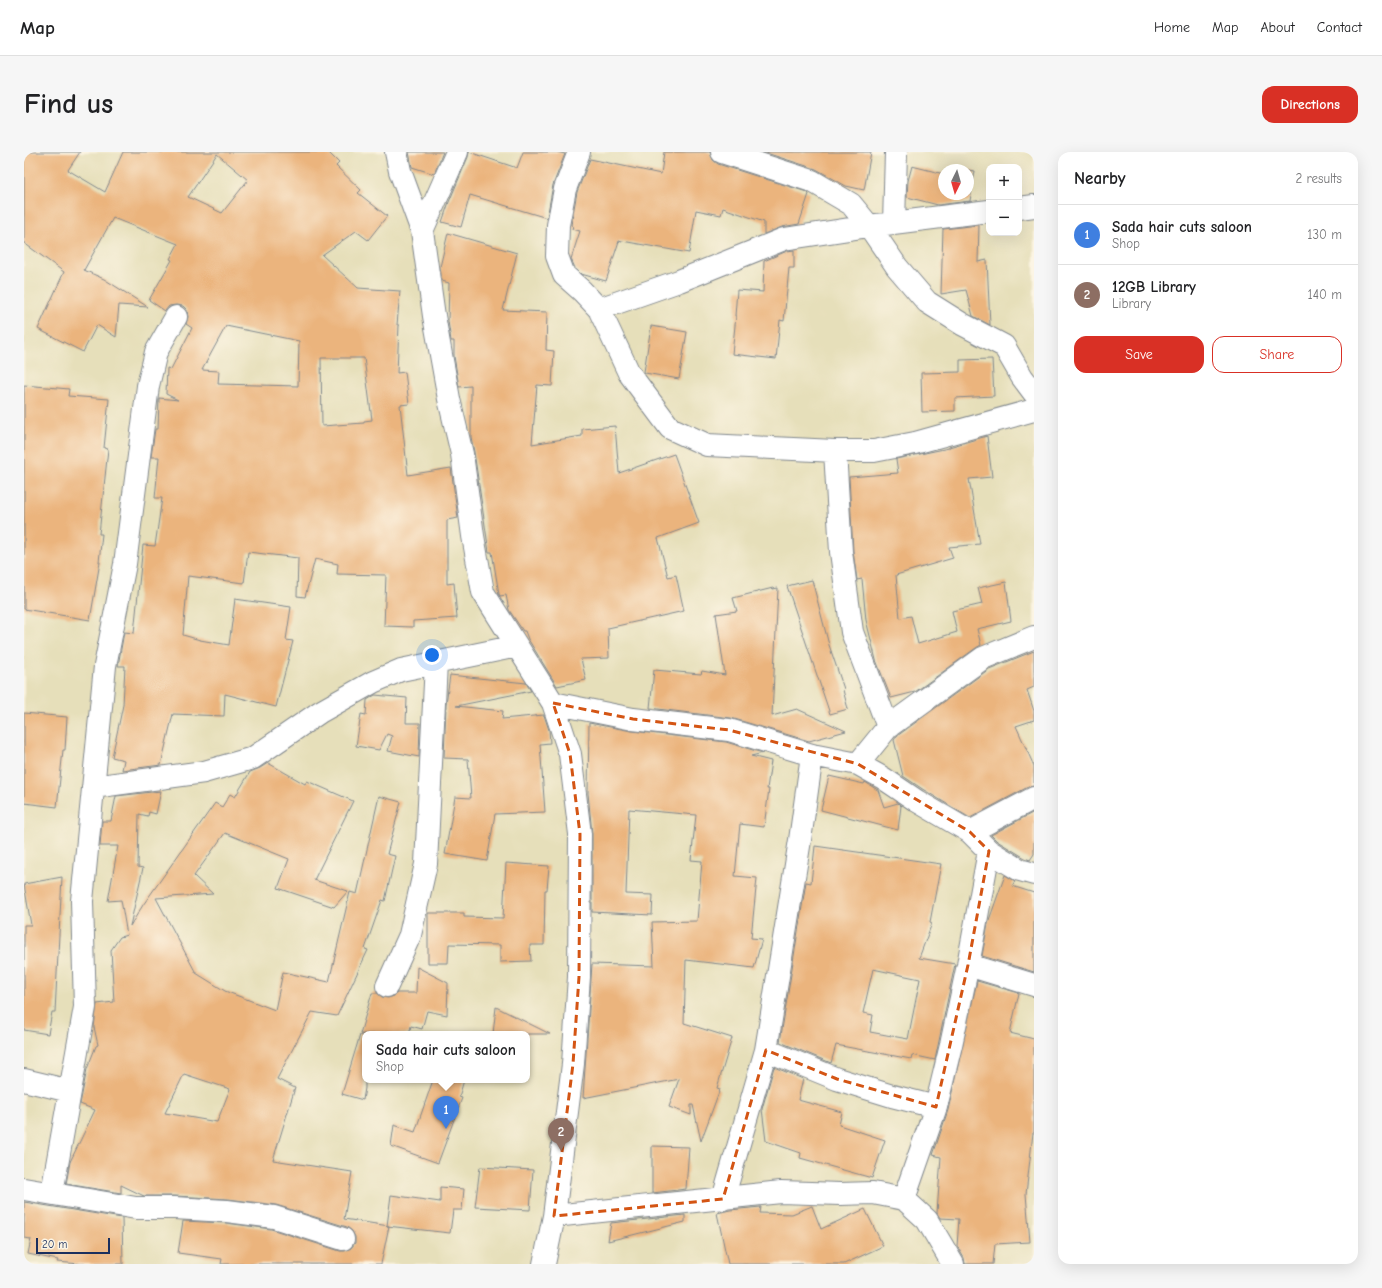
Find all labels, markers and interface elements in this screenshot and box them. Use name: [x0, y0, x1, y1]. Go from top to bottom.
text: Map: [20, 17, 55, 39]
text: Home: [1154, 19, 1190, 36]
text: Map: [1212, 19, 1238, 36]
text: About: [1260, 19, 1295, 36]
text: Contact: [1317, 19, 1362, 36]
button: Directions: [1262, 86, 1358, 123]
text: Find us: [24, 88, 113, 120]
north arrow: [938, 164, 974, 200]
map controls: [986, 164, 1022, 236]
button: +: [986, 164, 1022, 200]
text: Nearby: [1074, 169, 1125, 188]
text: 2 results: [1295, 171, 1342, 186]
button: −: [986, 200, 1022, 236]
text: Sada hair cuts saloon: [1112, 218, 1252, 236]
text: 1: [1084, 227, 1090, 242]
text: 130 m: [1307, 227, 1342, 242]
text: Shop: [1112, 236, 1140, 251]
text: 12GB Library: [1112, 278, 1196, 296]
text: 2: [1084, 287, 1090, 302]
text: 140 m: [1308, 287, 1342, 302]
text: Library: [1112, 296, 1151, 311]
button: Save: [1074, 336, 1204, 373]
button: Share: [1212, 336, 1342, 373]
your location: [422, 645, 442, 665]
popup: [362, 1031, 530, 1083]
text: Sada hair cuts saloon: [376, 1041, 516, 1059]
text: Shop: [376, 1059, 404, 1074]
pin: 1: [433, 1096, 459, 1129]
pin: 2: [548, 1118, 574, 1151]
scale bar: [36, 1236, 110, 1255]
text: 20 m: [42, 1238, 67, 1251]

